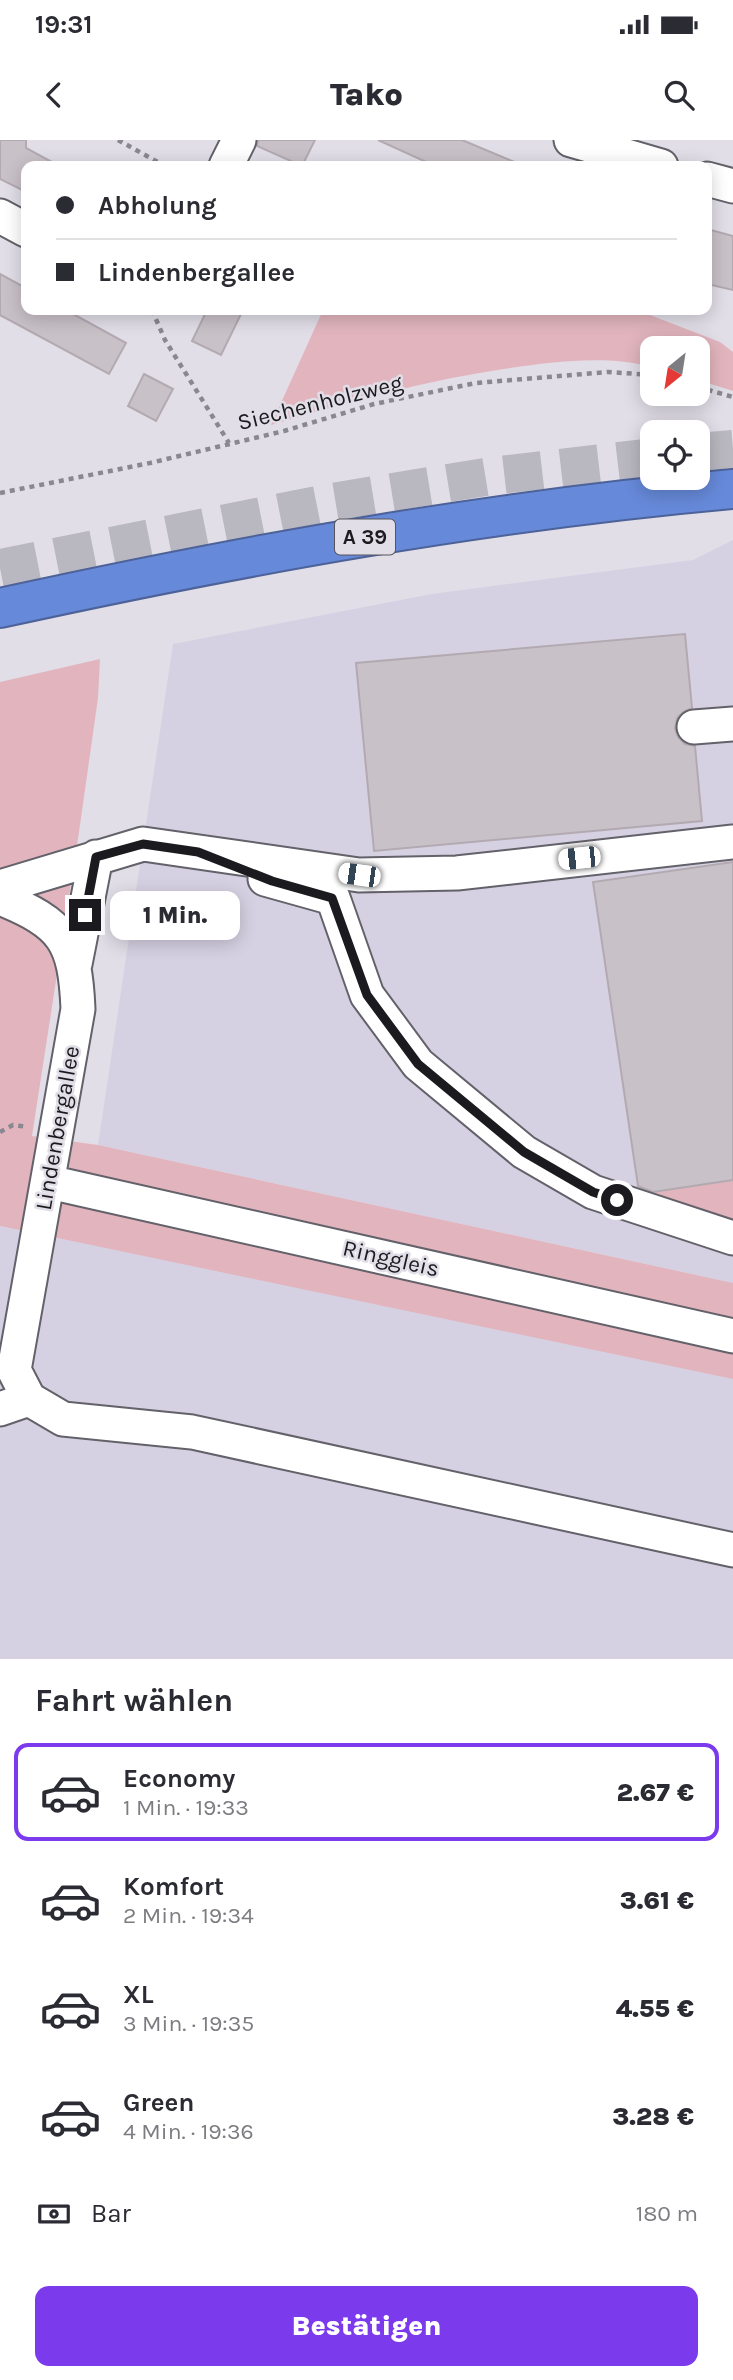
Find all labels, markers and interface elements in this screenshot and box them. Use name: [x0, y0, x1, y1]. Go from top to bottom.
text: 19:31: [35, 9, 93, 40]
icon: back: [35, 76, 73, 114]
text: Tako: [330, 76, 403, 113]
icon: search: [660, 76, 698, 114]
text: Abholung: [98, 190, 217, 221]
text: Lindenbergallee: [98, 257, 295, 288]
north arrow: [640, 336, 710, 406]
map controls: [640, 336, 710, 490]
street label: Siechenholzweg: [235, 369, 406, 436]
button: locate: [640, 420, 710, 490]
road number: A 39: [335, 520, 395, 554]
car: [558, 845, 601, 871]
car: [337, 862, 382, 888]
callout: 1 Min.: [110, 890, 239, 940]
route end: [69, 899, 101, 931]
text: 1 Min.: [143, 902, 207, 929]
street label: Lindenbergallee: [30, 1044, 85, 1212]
route start: [601, 1184, 633, 1216]
street label: Ringgleis: [340, 1234, 442, 1283]
text: Fahrt wählen: [35, 1682, 233, 1719]
icon: car: [39, 1761, 102, 1824]
text: Economy: [123, 1763, 235, 1794]
text: 2.67 €: [617, 1777, 694, 1808]
text: 1 Min. · 19:33: [123, 1794, 249, 1821]
icon: car: [39, 1869, 102, 1932]
text: Komfort: [123, 1871, 224, 1902]
text: 3.61 €: [620, 1885, 694, 1916]
text: 2 Min. · 19:34: [123, 1902, 254, 1929]
icon: car: [39, 1977, 102, 2040]
text: XL: [123, 1979, 154, 2010]
text: 4.55 €: [616, 1993, 694, 2024]
text: 3 Min. · 19:35: [123, 2010, 254, 2037]
icon: car: [39, 2085, 102, 2148]
text: Green: [123, 2087, 195, 2118]
text: 3.28 €: [612, 2101, 694, 2132]
text: 4 Min. · 19:36: [123, 2118, 254, 2145]
icon: cash: [35, 2195, 73, 2233]
text: Bar: [91, 2198, 131, 2229]
text: 180 m: [636, 2200, 698, 2227]
button: Bestätigen: [35, 2286, 698, 2366]

